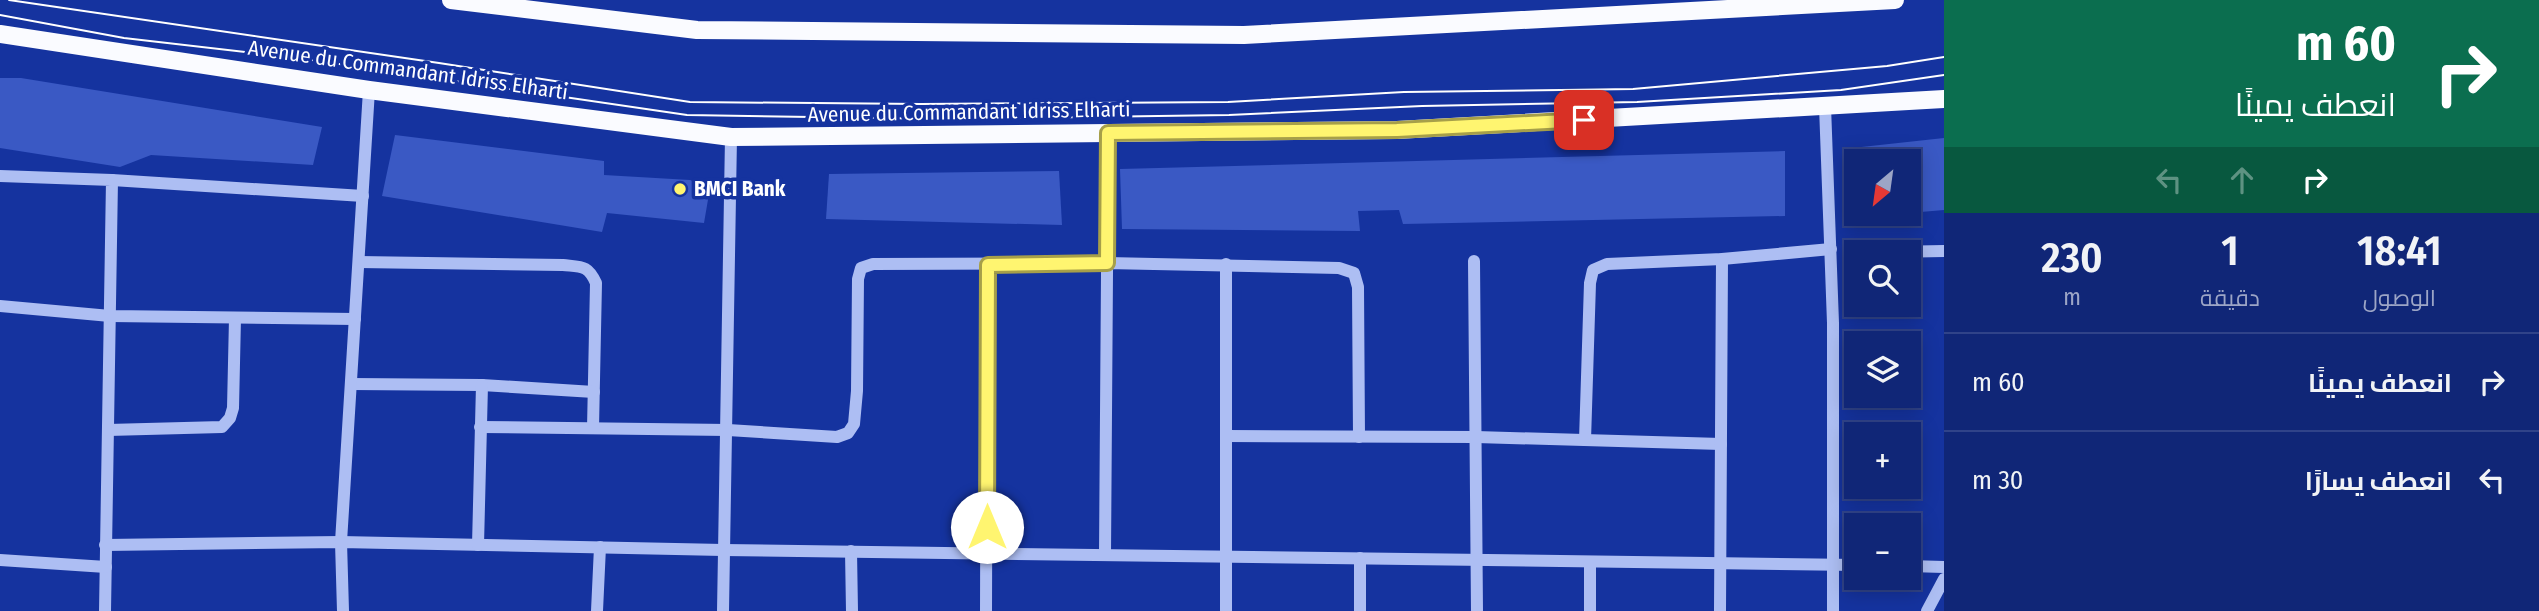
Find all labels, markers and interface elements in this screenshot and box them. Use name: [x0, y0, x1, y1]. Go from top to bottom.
text: 60 m: [2296, 14, 2396, 73]
icon: right: [2420, 28, 2511, 119]
street label: Avenue du Commandant Idriss Elharti: [246, 35, 570, 105]
text: انعطف يمينًا: [2235, 86, 2396, 124]
pin: [1554, 90, 1614, 150]
street label: Avenue du Commandant Idriss Elharti: [807, 96, 1131, 128]
icon: arrive: [1565, 101, 1603, 139]
north arrow: [1844, 149, 1922, 226]
map controls: [1844, 149, 1921, 590]
icon: left: [2150, 161, 2188, 199]
icon: ahead: [2223, 161, 2261, 199]
icon: right: [2296, 161, 2334, 199]
place label: BMCI Bank: [694, 176, 786, 202]
marker: BMCI Bank: [672, 181, 688, 197]
text: 1: [2221, 226, 2239, 276]
text: 18:41: [2357, 226, 2442, 276]
text: 230: [2041, 233, 2103, 283]
button: search: [1844, 240, 1921, 317]
text: m: [2063, 283, 2081, 311]
text: دقيقة: [2200, 284, 2260, 312]
text: الوصول: [2363, 284, 2436, 312]
button: layers: [1844, 331, 1921, 408]
icon: right: [2473, 363, 2511, 401]
text: 60 m: [1972, 367, 2025, 398]
text: انعطف يمينًا: [2308, 368, 2452, 399]
button: +: [1844, 422, 1921, 499]
icon: left: [2473, 461, 2511, 499]
text: 30 m: [1972, 465, 2023, 496]
text: انعطف يسارًا: [2305, 466, 2452, 497]
position arrow: [950, 490, 1024, 564]
button: −: [1844, 513, 1921, 590]

